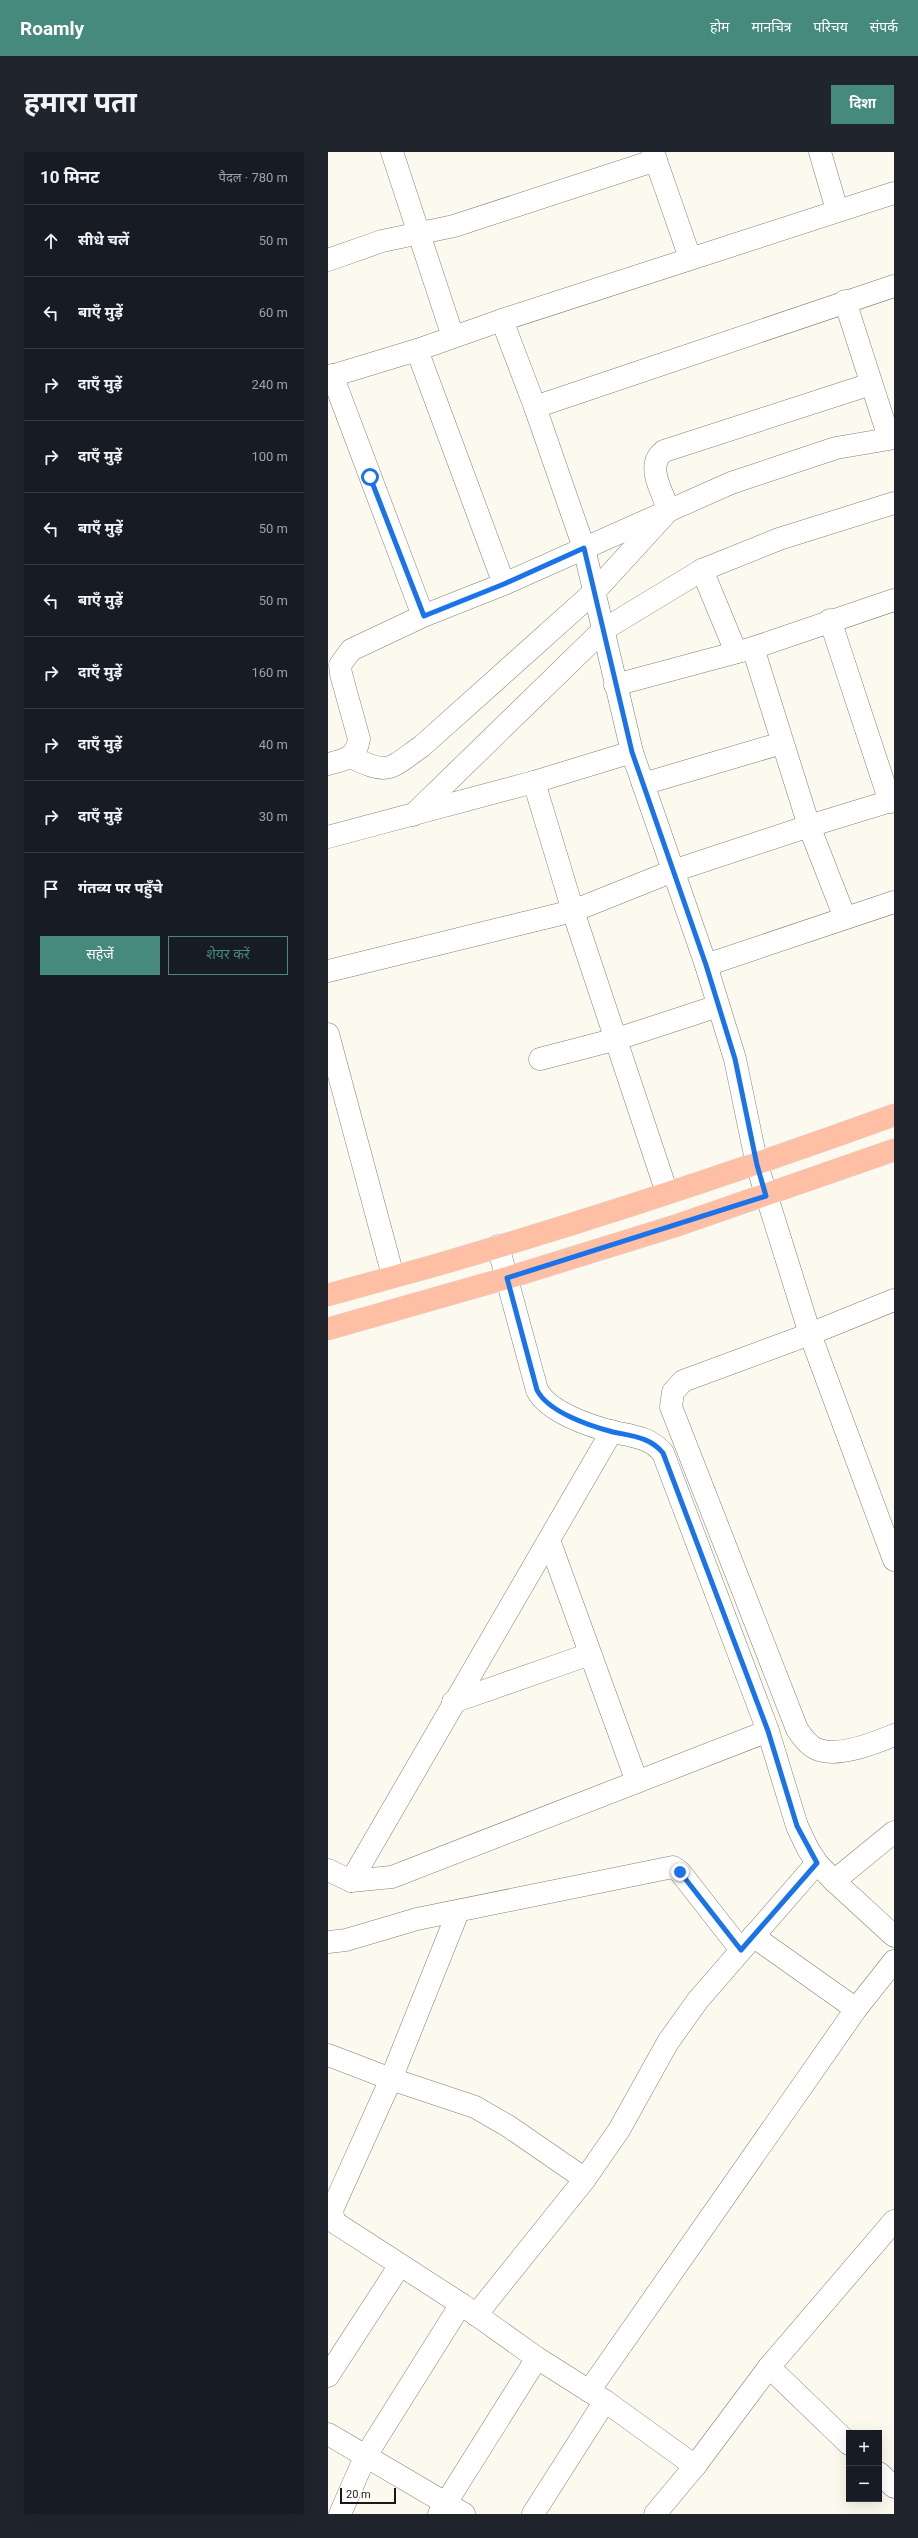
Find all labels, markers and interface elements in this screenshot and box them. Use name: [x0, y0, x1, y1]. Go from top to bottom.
text: Roamly: [20, 17, 84, 40]
text: होम: [710, 19, 729, 35]
text: मानचित्र: [751, 19, 792, 35]
text: परिचय: [814, 19, 848, 35]
text: संपर्क: [870, 19, 898, 35]
button: दिशा: [831, 85, 894, 124]
text: हमारा पता: [24, 86, 137, 119]
text: 10 मिनट: [40, 167, 99, 187]
text: पैदल · 780 m: [219, 170, 288, 185]
icon: ahead: [40, 230, 62, 252]
text: सीधे चलें: [78, 231, 129, 249]
text: 50 m: [259, 233, 288, 248]
icon: left: [40, 302, 62, 324]
text: बाएँ मुड़ें: [78, 303, 123, 321]
text: 60 m: [259, 305, 288, 320]
icon: right: [40, 374, 62, 396]
text: दाएँ मुड़ें: [78, 375, 122, 393]
text: 240 m: [251, 377, 288, 392]
icon: right: [40, 446, 62, 468]
text: दाएँ मुड़ें: [78, 447, 122, 465]
text: 100 m: [251, 449, 288, 464]
route start: [361, 468, 379, 486]
icon: left: [40, 518, 62, 540]
text: बाएँ मुड़ें: [78, 519, 123, 537]
text: 50 m: [259, 521, 288, 536]
icon: left: [40, 590, 62, 612]
text: बाएँ मुड़ें: [78, 591, 123, 609]
text: 50 m: [259, 593, 288, 608]
icon: right: [40, 662, 62, 684]
text: दाएँ मुड़ें: [78, 663, 122, 681]
text: 160 m: [251, 665, 288, 680]
icon: right: [40, 734, 62, 756]
text: दाएँ मुड़ें: [78, 735, 122, 753]
text: 40 m: [259, 737, 288, 752]
icon: right: [40, 806, 62, 828]
text: दाएँ मुड़ें: [78, 807, 122, 825]
text: 30 m: [259, 809, 288, 824]
icon: arrive: [40, 878, 62, 900]
text: गंतव्य पर पहुँचे: [78, 879, 163, 897]
button: सहेजें: [40, 936, 160, 975]
button: शेयर करें: [168, 936, 288, 975]
route end: [671, 1863, 689, 1881]
map controls: [846, 2430, 882, 2502]
button: +: [846, 2430, 882, 2466]
button: −: [846, 2466, 882, 2502]
scale bar: [340, 2486, 396, 2505]
text: 20 m: [346, 2488, 371, 2501]

